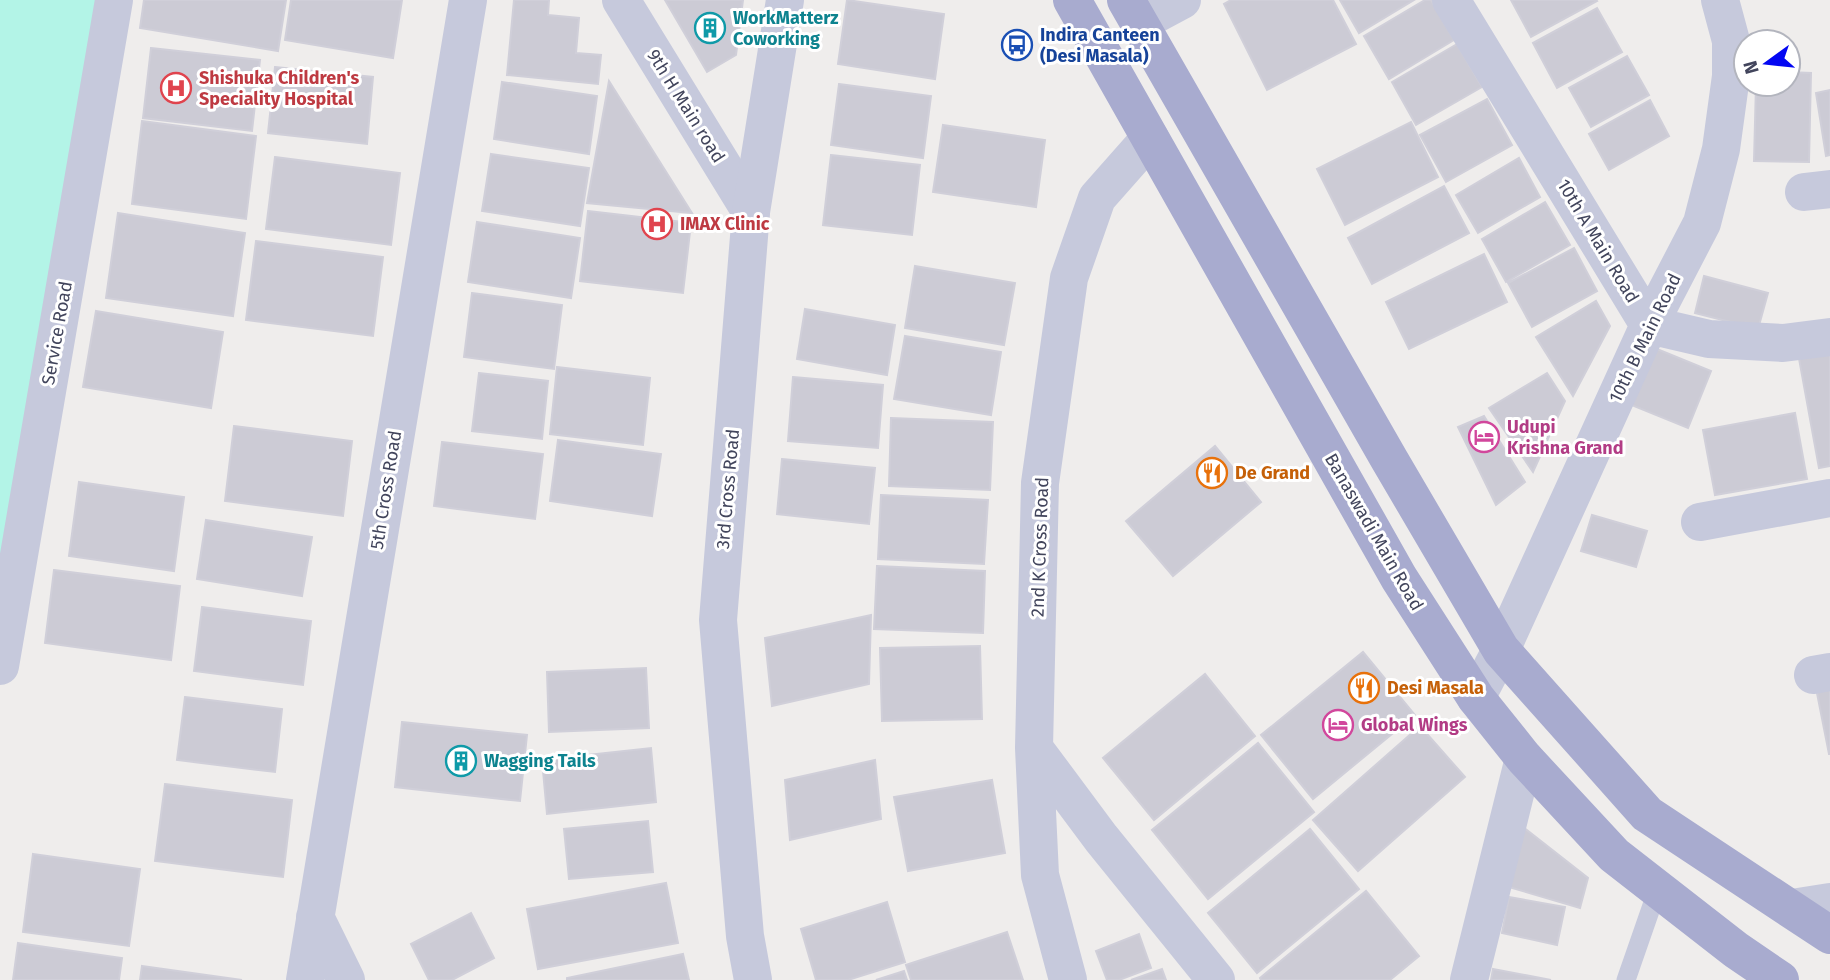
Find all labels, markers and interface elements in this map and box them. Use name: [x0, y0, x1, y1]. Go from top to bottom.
place label: WorkMatterz Coworking: [733, 7, 839, 50]
building icon: WorkMatterz Coworking: [693, 11, 727, 45]
place label: Indira Canteen (Desi Masala): [1040, 24, 1160, 67]
bus stop icon: Indira Canteen (Desi Masala): [1000, 28, 1034, 62]
north arrow: [1732, 28, 1802, 98]
street label: 9th H Main road: [642, 45, 730, 167]
text: N: [1738, 58, 1764, 76]
place label: Shishuka Children's Speciality Hospital: [199, 67, 360, 110]
hospital icon: Shishuka Children's Speciality Hospital: [159, 71, 193, 105]
street label: 10th A Main Road: [1552, 175, 1644, 307]
hospital icon: IMAX Clinic: [640, 207, 674, 241]
place label: IMAX Clinic: [680, 213, 770, 235]
street label: 10th B Main Road: [1604, 270, 1686, 406]
street label: Service Road: [37, 279, 77, 387]
place label: Udupi Krishna Grand: [1507, 416, 1624, 459]
hotel icon: Udupi Krishna Grand: [1467, 420, 1501, 454]
street label: 3rd Cross Road: [712, 428, 744, 550]
street label: 5th Cross Road: [366, 429, 406, 551]
street label: Banaswadi Main Road: [1320, 449, 1428, 615]
restaurant icon: De Grand: [1195, 456, 1229, 490]
place label: De Grand: [1235, 462, 1310, 484]
street label: 2nd K Cross Road: [1027, 477, 1053, 617]
restaurant icon: Desi Masala: [1347, 671, 1381, 705]
place label: Desi Masala: [1387, 677, 1484, 699]
hotel icon: Global Wings: [1321, 708, 1355, 742]
place label: Global Wings: [1361, 714, 1468, 736]
building icon: Wagging Tails: [444, 744, 478, 778]
place label: Wagging Tails: [484, 750, 596, 772]

